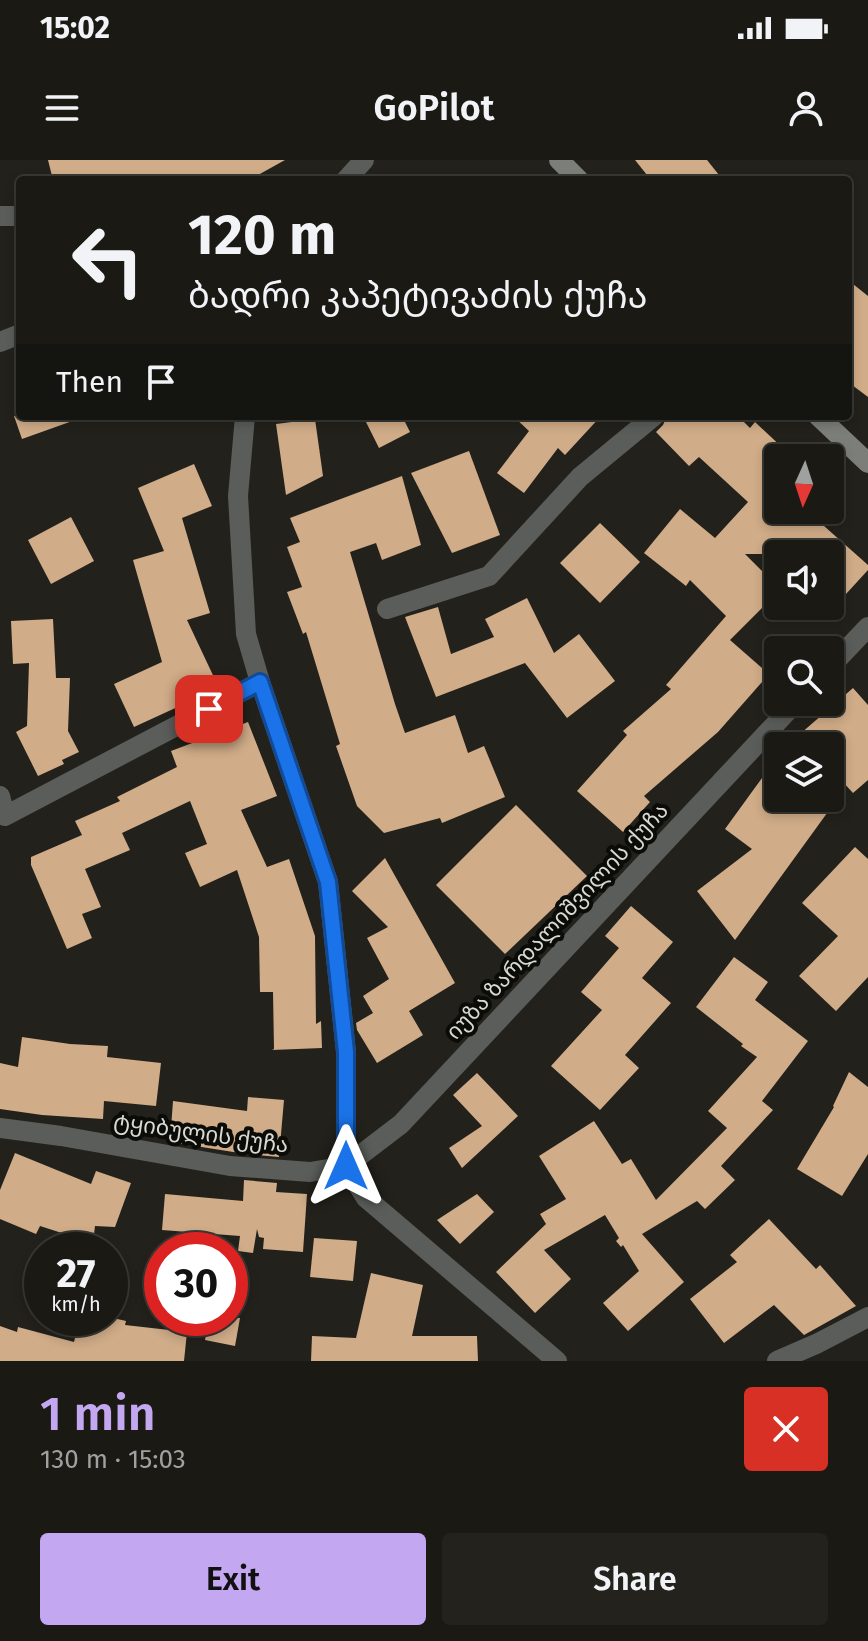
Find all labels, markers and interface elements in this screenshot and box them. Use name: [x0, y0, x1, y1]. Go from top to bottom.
text: 15:02: [40, 10, 110, 46]
icon: menu: [40, 86, 84, 130]
text: GoPilot: [374, 86, 494, 130]
icon: person: [784, 86, 828, 130]
text: 120 m: [188, 202, 336, 269]
icon: left: [56, 208, 160, 312]
text: ბადრი კაპეტივაძის ქუჩა: [188, 274, 647, 318]
icon: arrive: [139, 360, 183, 404]
text: Then: [56, 364, 123, 400]
north arrow: [764, 444, 844, 524]
map controls: [764, 444, 844, 812]
button: sound: [764, 540, 844, 620]
button: search: [764, 636, 844, 716]
pin: [175, 675, 243, 743]
icon: arrive: [187, 687, 231, 731]
button: layers: [764, 732, 844, 812]
street label: იუზა ზარდალიშვილის ქუჩა: [440, 797, 674, 1045]
street label: ტყიბულის ქუჩა: [112, 1107, 290, 1159]
position arrow: [304, 1124, 388, 1208]
speed limit sign: 30: [144, 1232, 248, 1336]
text: 27: [57, 1250, 96, 1298]
text: km/h: [51, 1292, 101, 1316]
text: 1 min: [40, 1385, 156, 1443]
button: close: [744, 1387, 828, 1471]
text: 130 m · 15:03: [40, 1444, 186, 1475]
button: Exit: [40, 1533, 426, 1625]
button: Share: [442, 1533, 828, 1625]

